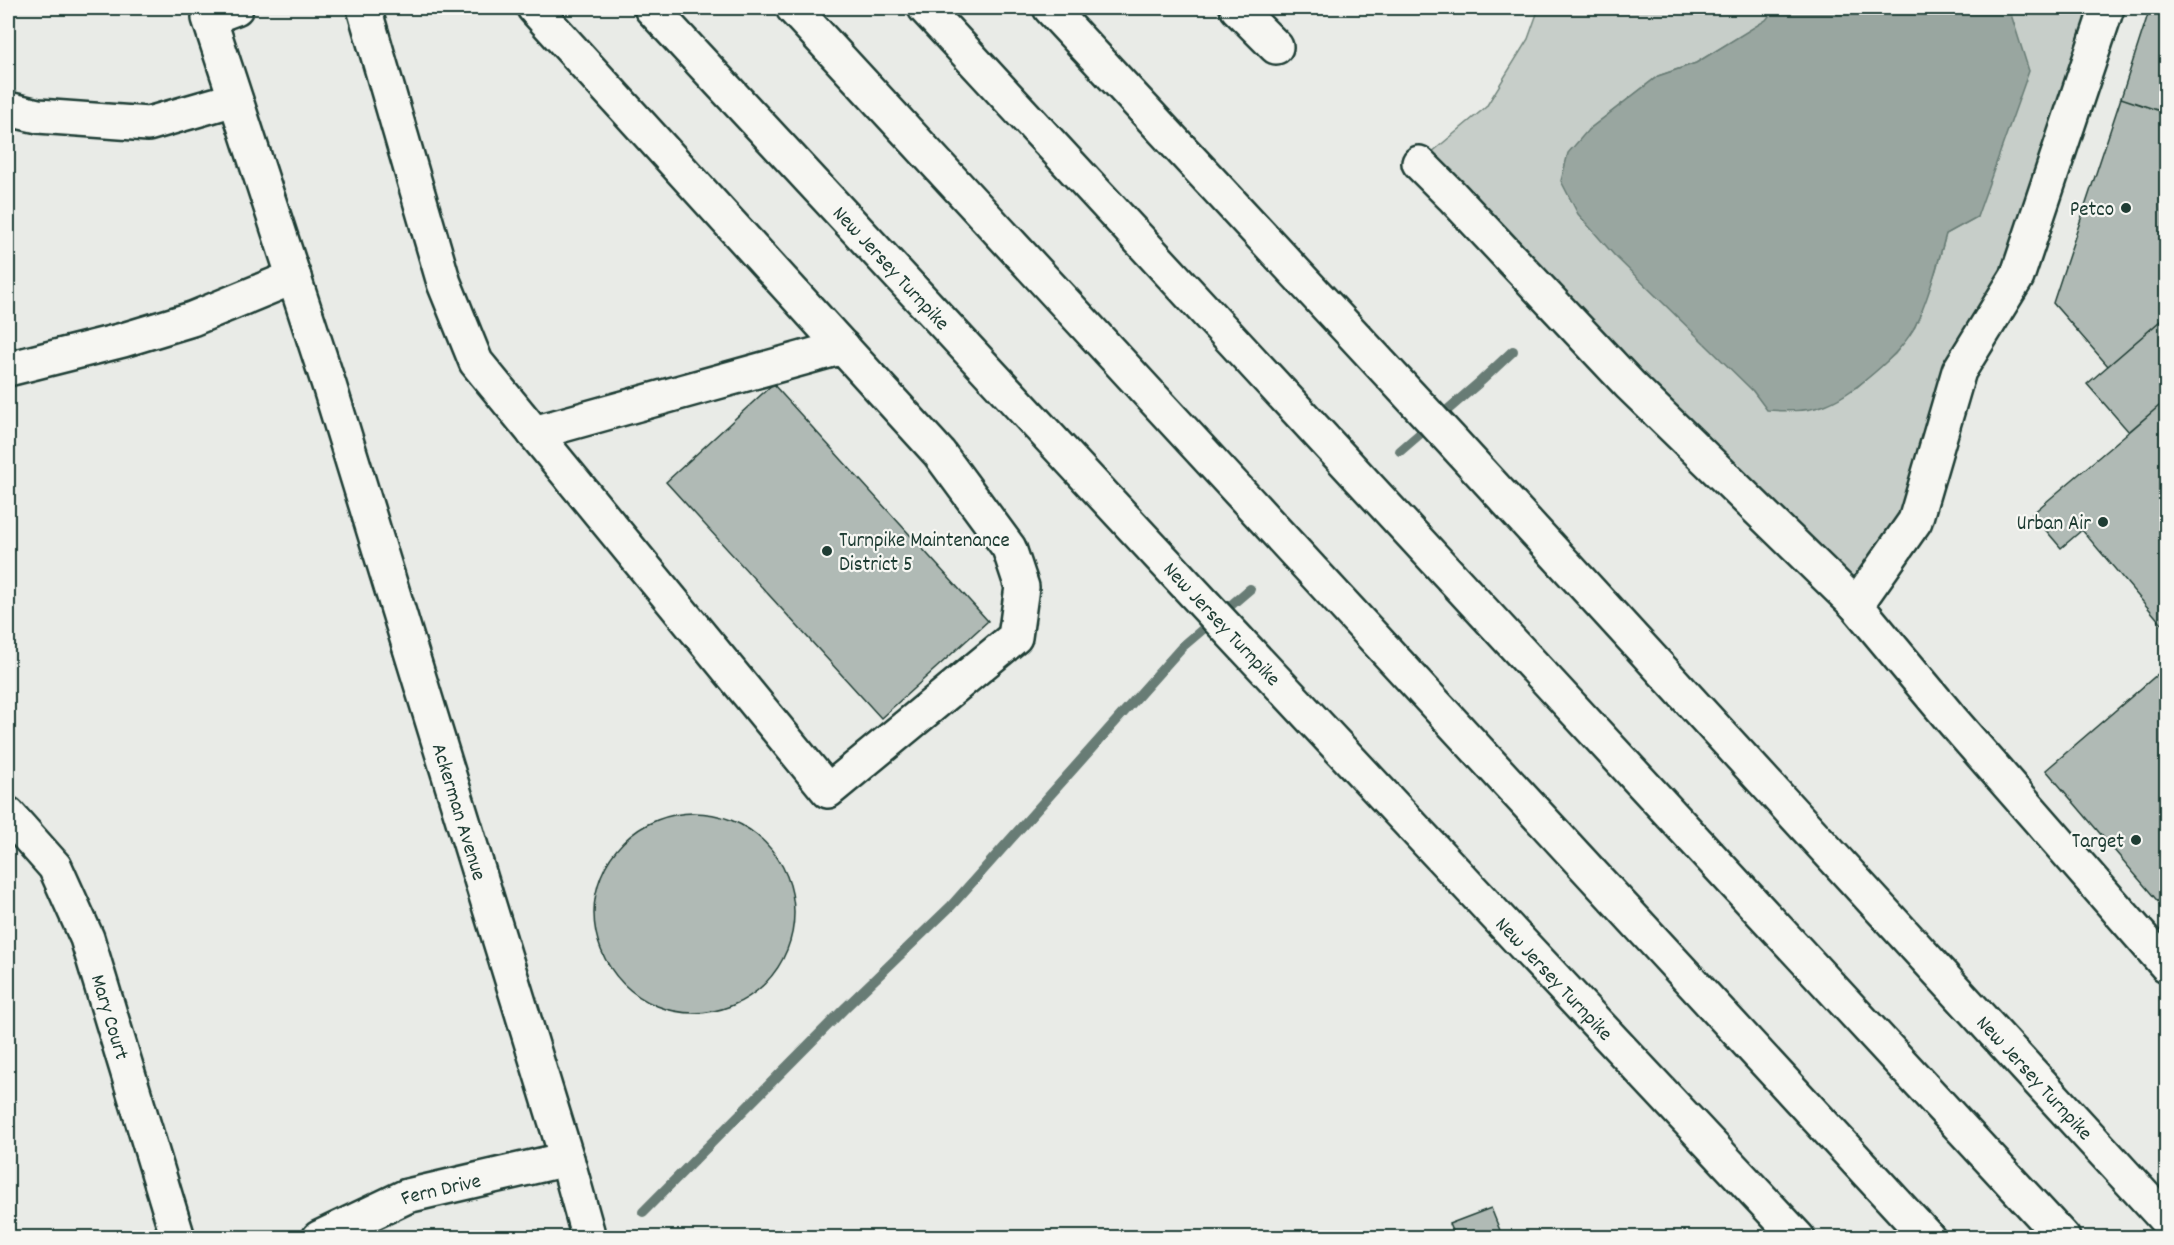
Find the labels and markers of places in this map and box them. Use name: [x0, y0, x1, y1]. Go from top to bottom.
place label: Petco: [2070, 196, 2114, 226]
marker: Petco: [2119, 201, 2133, 215]
place label: Urban Air: [2017, 510, 2091, 540]
marker: Urban Air: [2096, 515, 2110, 529]
place label: Turnpike Maintenance District 5: [839, 527, 1010, 581]
marker: Turnpike Maintenance District 5: [820, 544, 834, 558]
place label: Target: [2072, 828, 2124, 858]
marker: Target: [2129, 833, 2143, 847]

